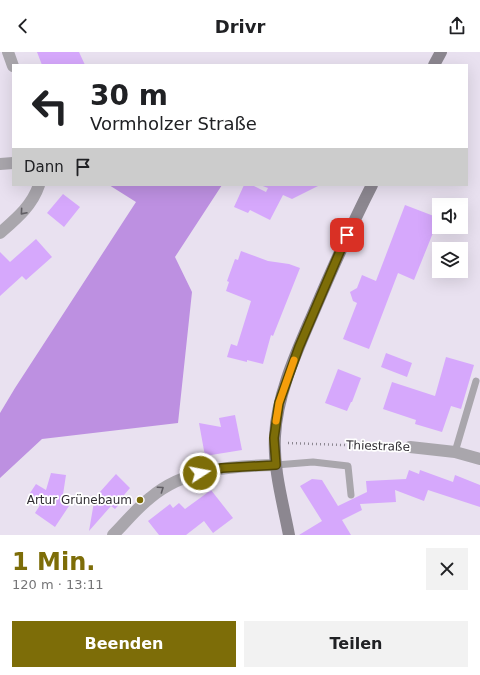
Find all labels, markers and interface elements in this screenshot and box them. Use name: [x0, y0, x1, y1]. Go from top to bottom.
icon: back: [12, 15, 34, 37]
icon: share: [446, 15, 468, 37]
text: Drivr: [215, 16, 265, 37]
text: 30 m: [90, 79, 168, 112]
icon: left: [24, 80, 76, 132]
text: Vormholzer Straße: [90, 113, 257, 134]
icon: arrive: [72, 156, 94, 178]
text: Dann: [24, 158, 64, 176]
map controls: [432, 198, 468, 278]
button: sound: [432, 198, 468, 234]
one-way arrow: [21, 207, 28, 214]
pin: [330, 218, 364, 252]
icon: arrive: [336, 224, 358, 246]
button: layers: [432, 242, 468, 278]
street label: Thiestraße: [345, 438, 410, 454]
position arrow: [179, 452, 221, 494]
one-way arrow: [157, 487, 164, 494]
place label: Artur Grünebaum: [27, 493, 132, 507]
marker: Artur Grünebaum: [135, 495, 145, 505]
text: 1 Min.: [12, 548, 95, 576]
button: close: [426, 548, 468, 590]
text: 120 m · 13:11: [12, 577, 103, 592]
button: Beenden: [12, 621, 236, 667]
button: Teilen: [244, 621, 468, 667]

